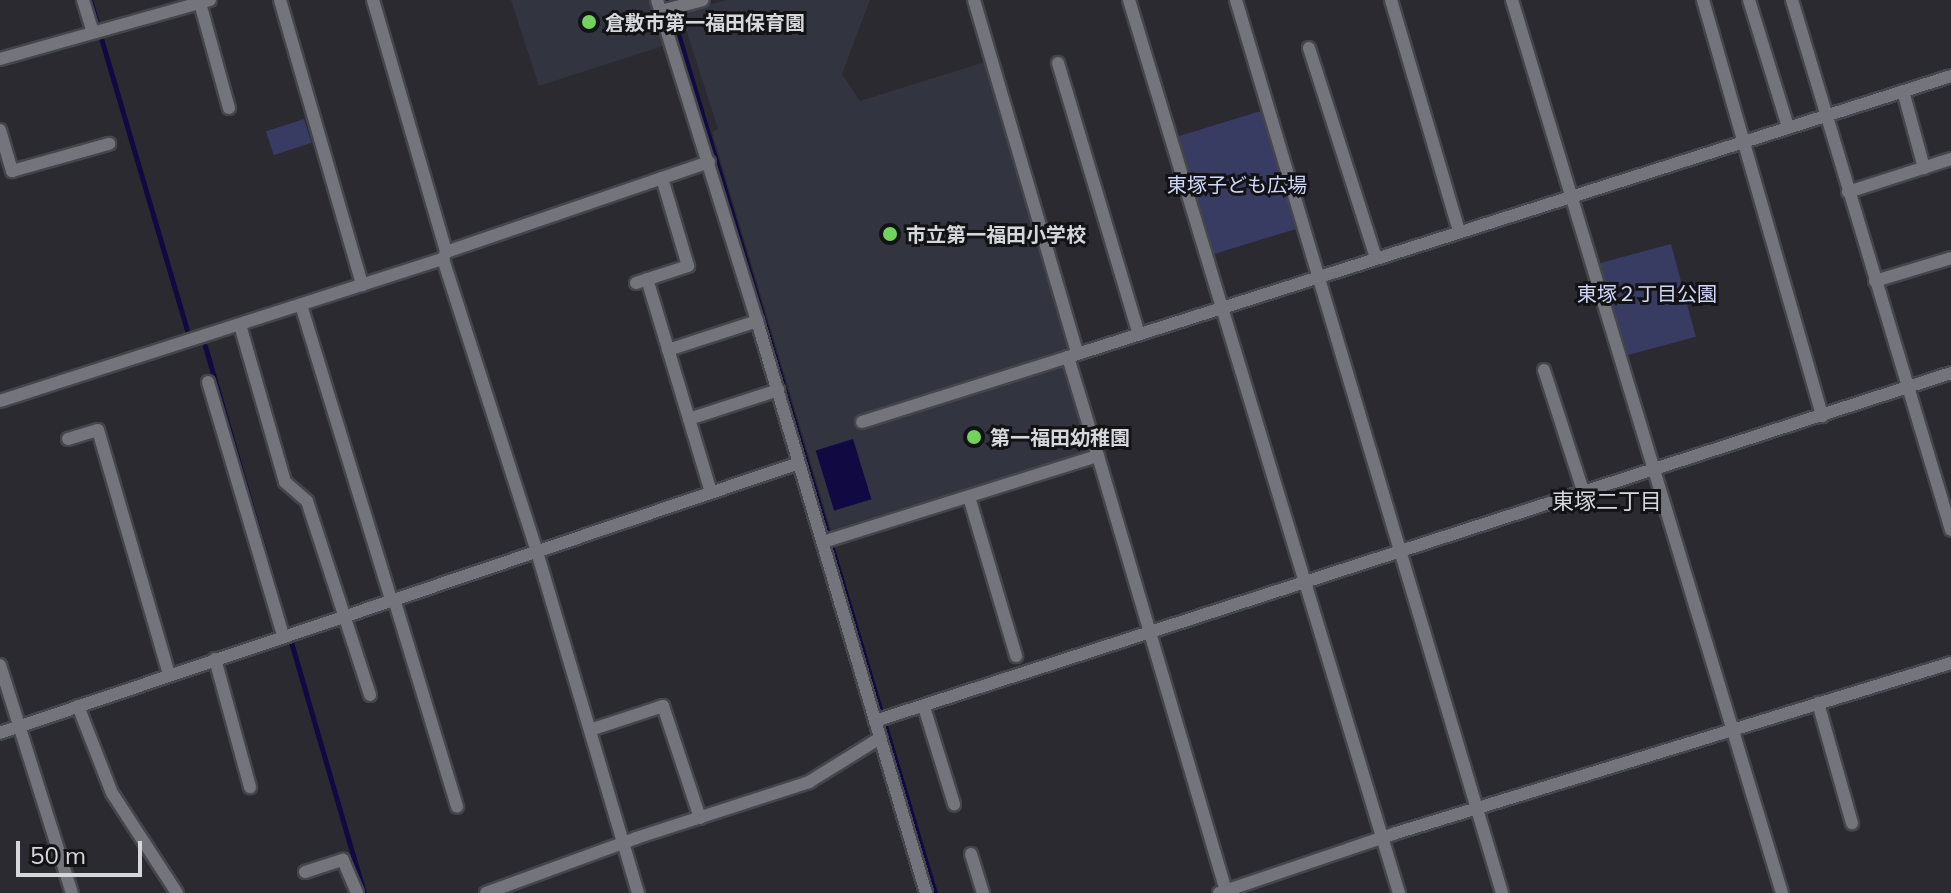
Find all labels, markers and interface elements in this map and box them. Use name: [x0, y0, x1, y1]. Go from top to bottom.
place label: 倉敷市第一福田保育園: [605, 10, 805, 34]
marker: 倉敷市第一福田保育園: [580, 13, 598, 31]
park label: 東塚子ども広場: [1167, 172, 1307, 196]
place label: 市立第一福田小学校: [906, 222, 1086, 246]
marker: 市立第一福田小学校: [881, 225, 899, 243]
park label: 東塚２丁目公園: [1577, 281, 1717, 305]
place label: 第一福田幼稚園: [990, 425, 1130, 449]
marker: 第一福田幼稚園: [965, 428, 983, 446]
district label: 東塚二丁目: [1552, 489, 1662, 515]
scale bar: [20, 825, 146, 875]
text: 50 m: [30, 840, 86, 870]

